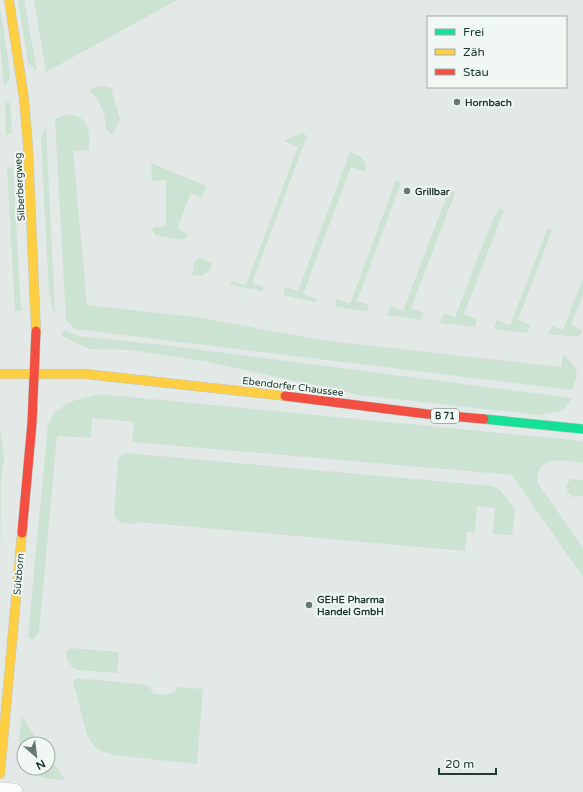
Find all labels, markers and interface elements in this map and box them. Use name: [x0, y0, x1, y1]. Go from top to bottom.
legend: [427, 16, 567, 88]
text: Frei: [463, 25, 484, 39]
text: Zäh: [463, 45, 485, 59]
text: Stau: [463, 65, 489, 79]
marker: Hornbach: [452, 97, 462, 107]
place label: Hornbach: [465, 97, 512, 109]
street label: Silberbergweg: [12, 152, 28, 222]
marker: Grillbar: [402, 186, 412, 196]
place label: Grillbar: [415, 186, 450, 198]
street label: Ebendorfer Chaussee: [242, 375, 345, 399]
road number: B 71: [431, 409, 459, 423]
street label: Sülzborn: [11, 553, 27, 596]
place label: GEHE Pharma Handel GmbH: [317, 594, 385, 618]
marker: GEHE Pharma Handel GmbH: [304, 600, 314, 610]
north arrow: [16, 736, 56, 776]
scale bar: [439, 750, 496, 776]
text: N: [34, 757, 47, 772]
text: 20 m: [445, 757, 474, 771]

